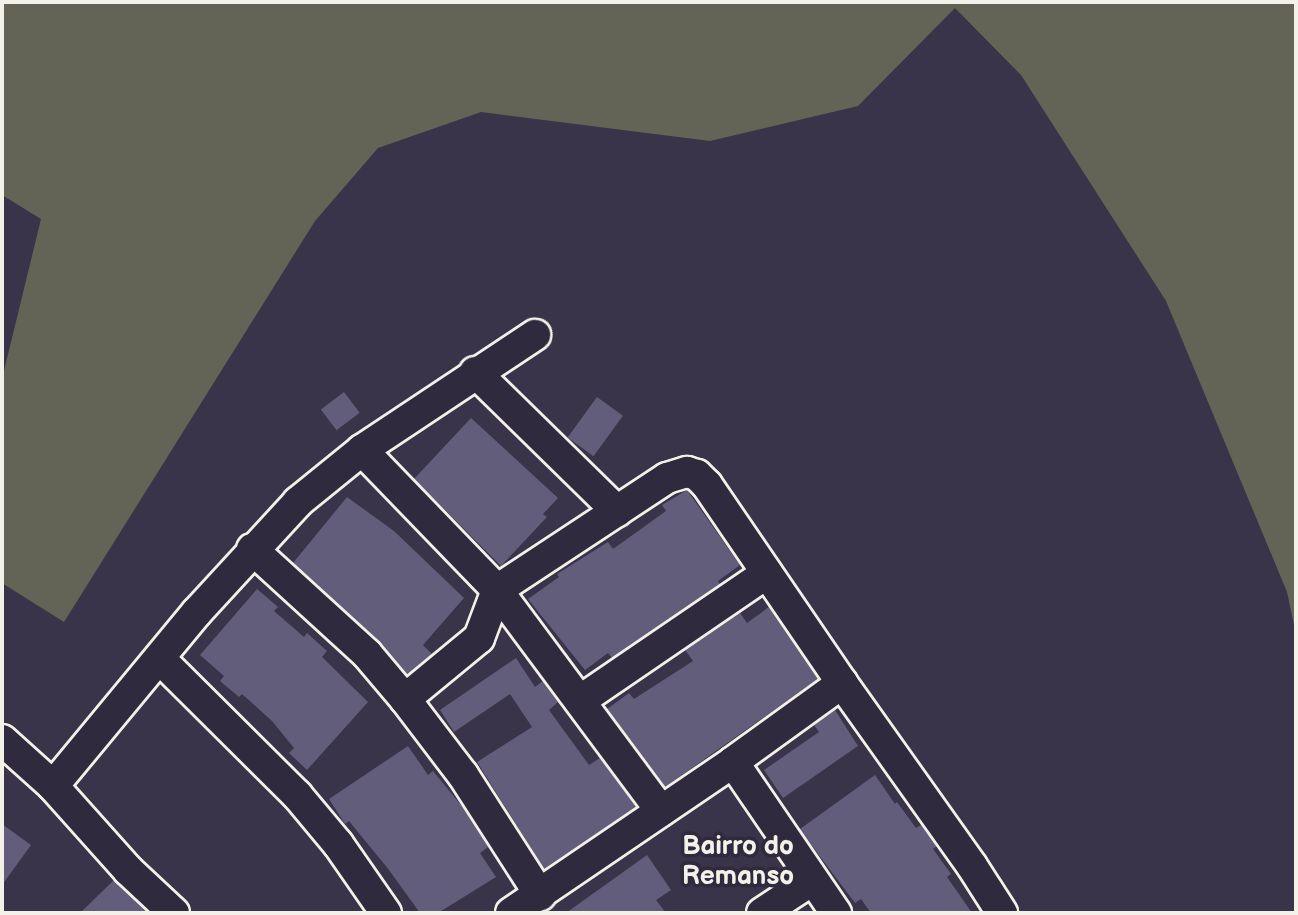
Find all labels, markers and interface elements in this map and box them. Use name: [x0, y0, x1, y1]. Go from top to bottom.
district label: Bairro do Remanso: [682, 831, 794, 892]

